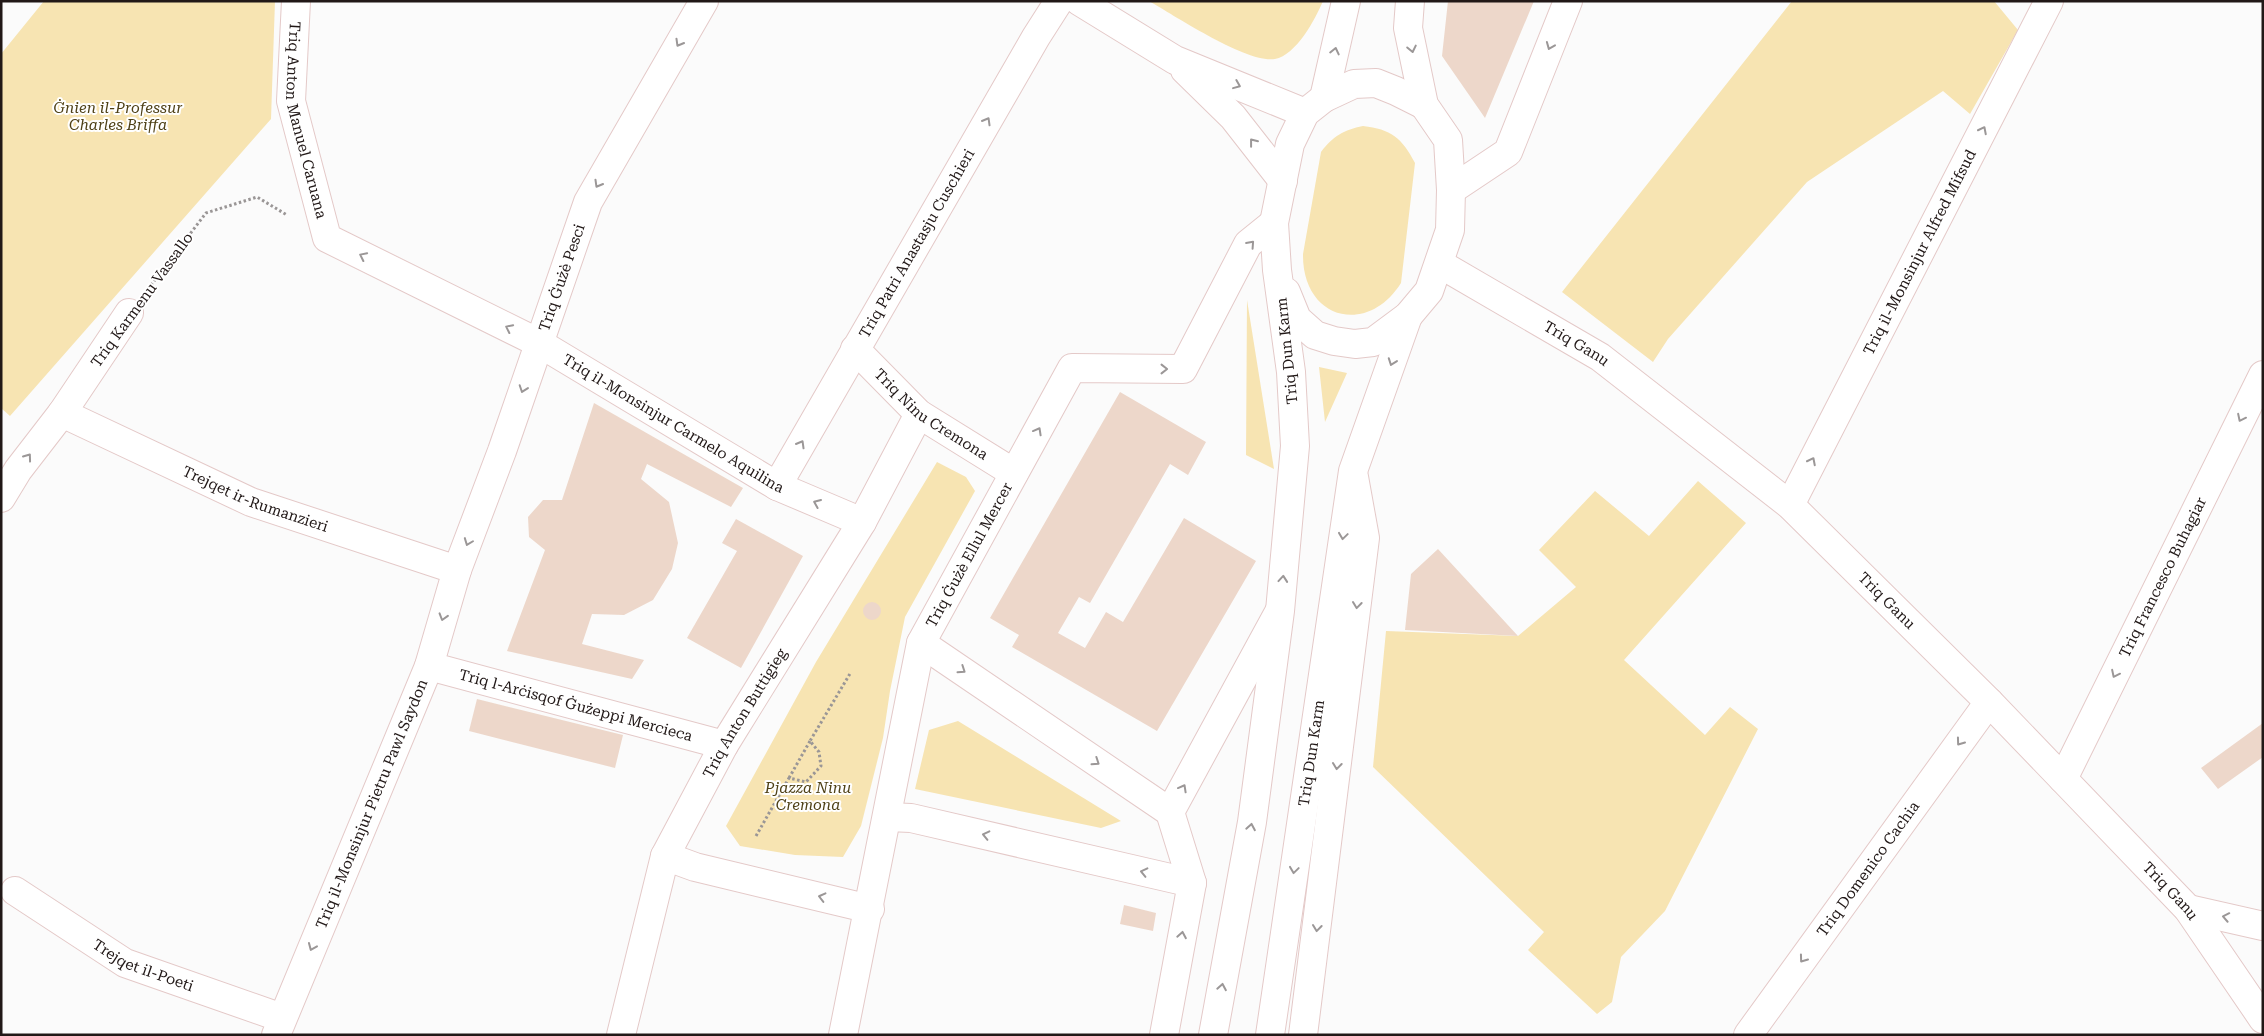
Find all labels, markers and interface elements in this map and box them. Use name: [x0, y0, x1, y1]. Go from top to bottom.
street label: Triq Anton Manuel Caruana: [282, 21, 331, 221]
one-way arrow: [676, 38, 686, 47]
one-way arrow: [1546, 42, 1556, 50]
one-way arrow: [1406, 45, 1417, 54]
one-way arrow: [1329, 46, 1340, 55]
one-way arrow: [1232, 79, 1240, 89]
park label: Ġnien il-Professur Charles Briffa: [53, 99, 183, 134]
one-way arrow: [981, 118, 991, 127]
one-way arrow: [1977, 126, 1987, 135]
one-way arrow: [1250, 139, 1258, 148]
street label: Triq Patri Anastasju Cuschieri: [855, 146, 979, 341]
street label: Triq il-Monsinjur Alfred Mifsud: [1860, 146, 1980, 358]
one-way arrow: [595, 179, 605, 188]
street label: Triq Ġużè Pesci: [535, 221, 589, 334]
street label: Triq Karmenu Vassallo: [87, 229, 197, 371]
one-way arrow: [1245, 240, 1254, 249]
one-way arrow: [359, 251, 368, 262]
street label: Triq Dun Karm: [1272, 296, 1302, 405]
street label: Triq Ganu: [1540, 317, 1614, 370]
one-way arrow: [505, 324, 514, 334]
street label: Triq il-Monsinjur Carmelo Aquilina: [559, 350, 786, 497]
one-way arrow: [1388, 357, 1398, 366]
one-way arrow: [1160, 364, 1168, 374]
street label: Triq Ninu Cremona: [870, 365, 991, 464]
one-way arrow: [519, 384, 529, 393]
one-way arrow: [2237, 413, 2247, 422]
one-way arrow: [1032, 427, 1042, 436]
one-way arrow: [795, 440, 805, 449]
one-way arrow: [22, 454, 30, 463]
one-way arrow: [1806, 457, 1816, 466]
street label: Trejqet ir-Rumanzieri: [180, 462, 331, 536]
street label: Triq Ġużè Ellul Mercer: [922, 479, 1016, 631]
street label: Triq Francesco Buhagiar: [2116, 494, 2210, 661]
one-way arrow: [813, 499, 822, 509]
one-way arrow: [1338, 533, 1349, 541]
one-way arrow: [464, 537, 474, 546]
street label: Triq Ganu: [1854, 569, 1919, 633]
one-way arrow: [1277, 575, 1288, 583]
one-way arrow: [1352, 601, 1363, 609]
one-way arrow: [439, 612, 449, 621]
street label: Triq Anton Buttigieg: [699, 645, 791, 781]
one-way arrow: [956, 664, 966, 673]
street label: Triq l-Arċisqof Ġużeppi Mercieca: [457, 665, 695, 745]
one-way arrow: [2111, 669, 2121, 678]
street label: Triq il-Monsinjur Pietru Pawl Saydon: [312, 676, 432, 932]
street label: Triq Dun Karm: [1295, 698, 1328, 807]
one-way arrow: [1957, 736, 1966, 746]
one-way arrow: [1091, 755, 1100, 765]
one-way arrow: [1332, 763, 1343, 771]
park label: Pjazza Ninu Cremona: [764, 779, 851, 814]
one-way arrow: [1177, 784, 1187, 793]
street label: Triq Domenico Cachia: [1813, 798, 1923, 940]
one-way arrow: [1245, 822, 1255, 831]
one-way arrow: [981, 830, 990, 841]
street label: Triq Ganu: [2139, 858, 2202, 924]
one-way arrow: [1290, 866, 1300, 874]
one-way arrow: [1140, 867, 1149, 878]
one-way arrow: [818, 892, 827, 903]
one-way arrow: [2221, 912, 2230, 923]
one-way arrow: [1312, 924, 1323, 932]
one-way arrow: [1177, 931, 1187, 940]
street label: Trejqet il-Poeti: [89, 935, 196, 995]
one-way arrow: [307, 942, 317, 950]
one-way arrow: [1801, 953, 1809, 962]
one-way arrow: [1216, 982, 1226, 991]

